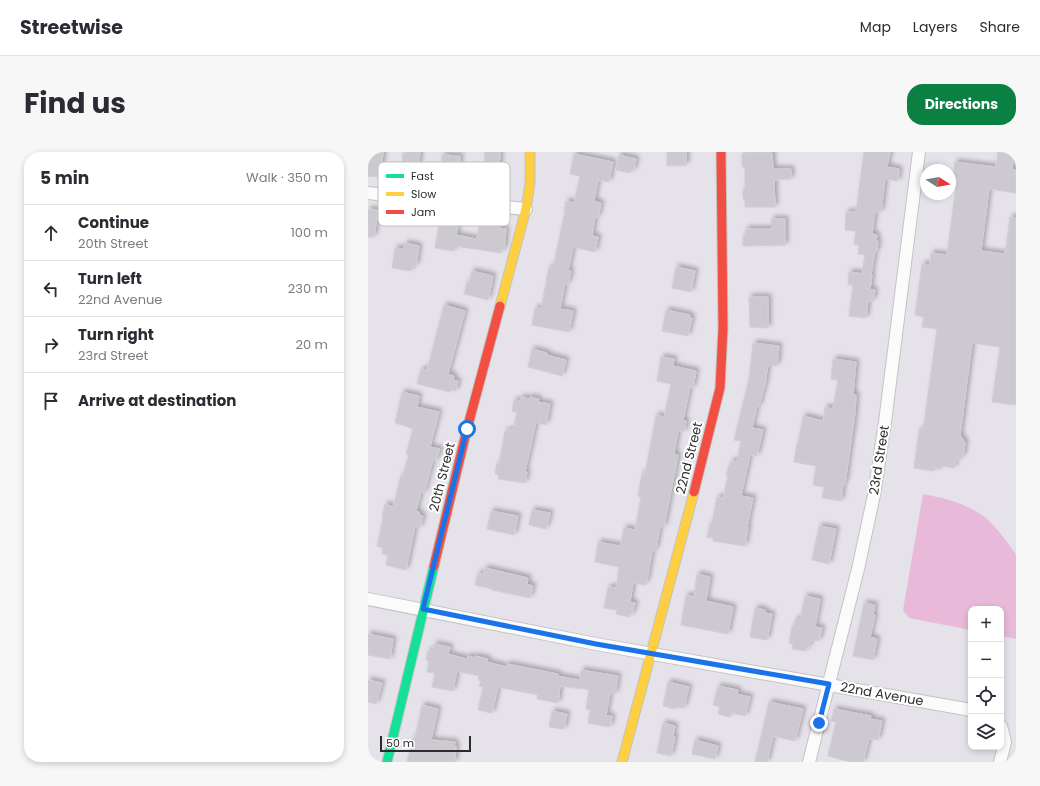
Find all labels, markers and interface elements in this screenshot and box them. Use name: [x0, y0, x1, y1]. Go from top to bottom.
text: Streetwise: [20, 14, 123, 41]
text: Map: [860, 17, 891, 37]
text: Layers: [913, 17, 957, 37]
text: Share: [979, 17, 1020, 37]
text: Find us: [24, 84, 126, 123]
button: Directions: [907, 84, 1016, 125]
legend: [378, 162, 510, 226]
north arrow: [920, 164, 956, 200]
text: 5 min: [40, 166, 89, 190]
text: Walk · 350 m: [246, 168, 328, 187]
text: Fast: [411, 168, 434, 184]
text: Slow: [411, 186, 436, 202]
text: Jam: [411, 204, 436, 220]
text: Continue: [78, 212, 149, 233]
icon: ahead: [40, 222, 62, 244]
text: 100 m: [291, 223, 328, 242]
text: 20th Street: [78, 234, 148, 253]
text: Turn left: [78, 268, 142, 289]
icon: left: [40, 278, 62, 300]
text: 230 m: [288, 279, 328, 298]
text: 22nd Avenue: [78, 290, 162, 309]
text: Turn right: [78, 324, 154, 345]
icon: right: [40, 334, 62, 356]
text: 20 m: [295, 335, 328, 354]
text: 23rd Street: [78, 346, 148, 365]
icon: arrive: [40, 390, 62, 412]
text: Arrive at destination: [78, 390, 236, 411]
route start: [458, 420, 476, 438]
street label: 22nd Street: [671, 420, 707, 496]
street label: 23rd Street: [864, 424, 894, 496]
street label: 20th Street: [424, 440, 460, 513]
map controls: [968, 606, 1004, 750]
button: +: [968, 606, 1004, 642]
button: −: [968, 642, 1004, 678]
street label: 22nd Avenue: [839, 677, 925, 711]
button: locate: [968, 678, 1004, 714]
route end: [810, 714, 828, 732]
button: layers: [968, 714, 1004, 750]
scale bar: [380, 734, 471, 753]
text: 50 m: [386, 735, 414, 751]

